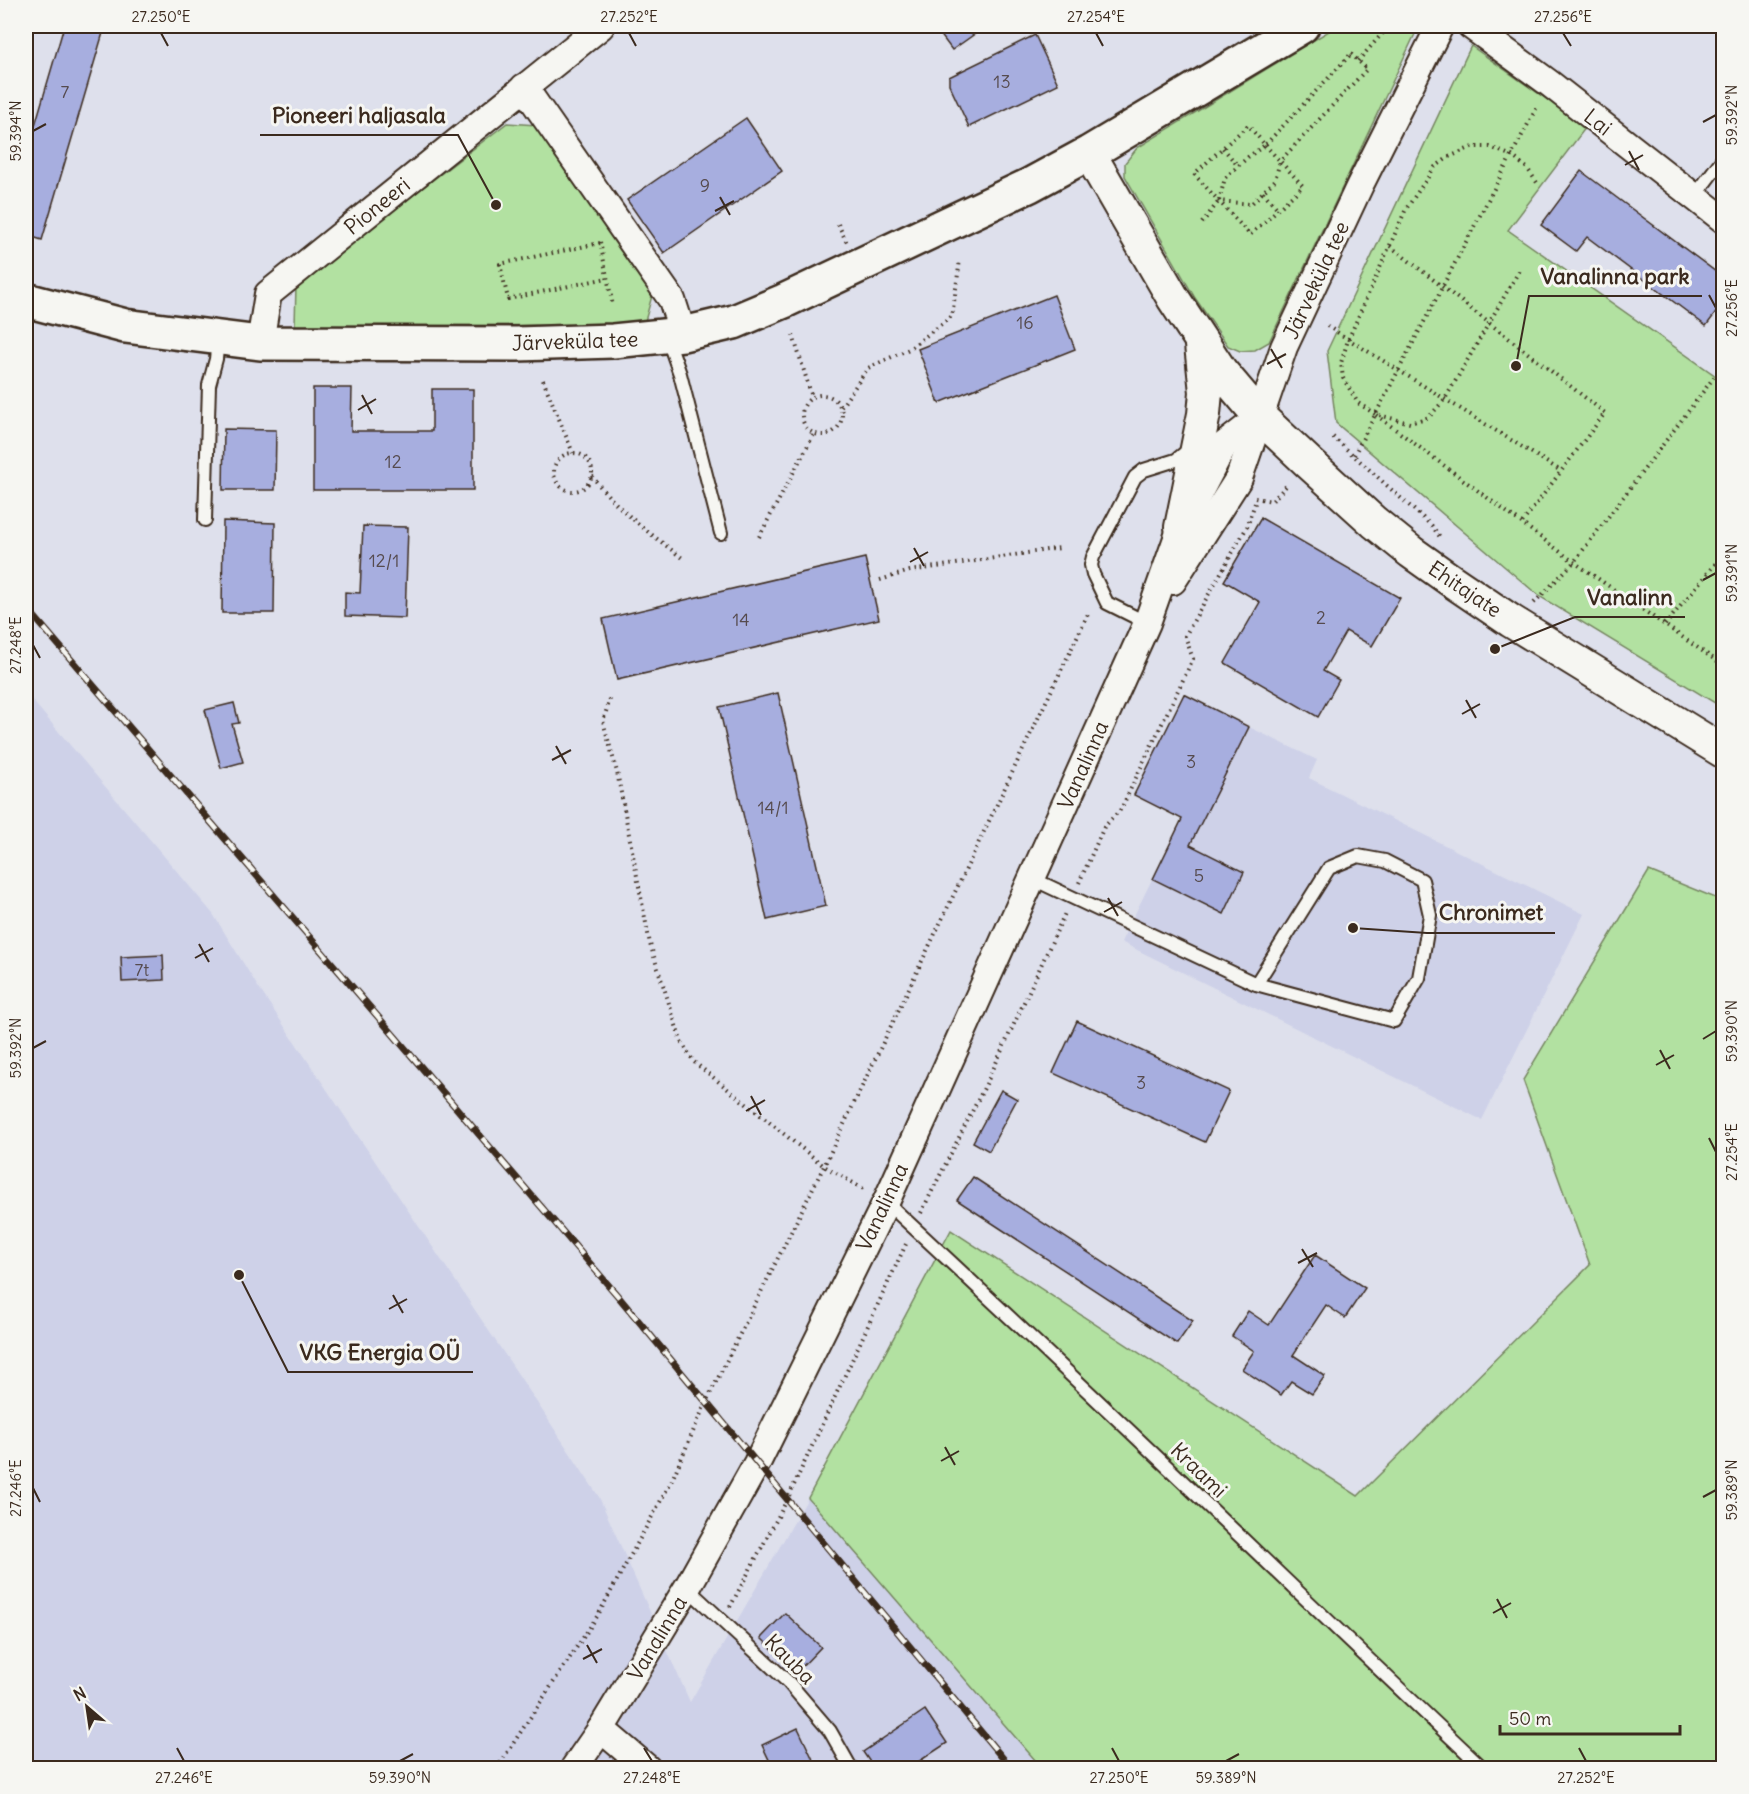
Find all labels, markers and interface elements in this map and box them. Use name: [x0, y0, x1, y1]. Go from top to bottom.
text: 27.250°E: [131, 7, 191, 26]
text: 27.252°E: [600, 7, 658, 26]
text: 27.254°E: [1067, 7, 1125, 26]
text: 27.256°E: [1534, 7, 1592, 26]
house number: 13: [993, 70, 1011, 93]
house number: 7: [61, 80, 70, 103]
text: 59.392°N: [1722, 85, 1741, 145]
callout: Pioneeri haljasala: [260, 95, 458, 135]
text: 59.394°N: [6, 100, 25, 162]
text: Pioneeri haljasala: [272, 101, 446, 129]
street label: Lai: [1579, 103, 1617, 141]
street label: Pioneeri: [339, 171, 415, 241]
house number: 9: [700, 174, 710, 197]
street label: Järveküla tee: [1277, 217, 1355, 343]
callout: Vanalinna park: [1529, 256, 1702, 296]
text: Vanalinna park: [1540, 262, 1690, 290]
text: 27.256°E: [1722, 279, 1741, 337]
house number: 16: [1016, 311, 1034, 334]
street label: Järveküla tee: [511, 325, 639, 357]
house number: 12: [384, 450, 402, 473]
text: 59.391°N: [1722, 544, 1741, 602]
house number: 12/1: [369, 549, 399, 572]
street label: Ehitajate: [1423, 555, 1507, 623]
callout: Vanalinn: [1575, 577, 1685, 617]
text: Vanalinn: [1587, 583, 1673, 611]
house number: 2: [1316, 606, 1326, 629]
house number: 14: [732, 608, 750, 631]
text: 27.248°E: [6, 616, 25, 674]
street label: Vanalinna: [1052, 717, 1114, 813]
house number: 3: [1186, 750, 1196, 773]
house number: 14/1: [757, 796, 789, 819]
house number: 5: [1194, 864, 1204, 887]
callout: Chronimet: [1427, 893, 1555, 933]
text: Chronimet: [1439, 898, 1544, 926]
house number: 7t: [135, 958, 149, 981]
text: 59.390°N: [1722, 1000, 1741, 1062]
text: 59.392°N: [6, 1018, 25, 1078]
house number: 3: [1136, 1071, 1146, 1094]
text: 27.254°E: [1722, 1123, 1741, 1181]
street label: Vanalinna: [850, 1159, 914, 1255]
callout: VKG Energia OÜ: [288, 1332, 473, 1372]
text: VKG Energia OÜ: [299, 1338, 461, 1366]
street label: Kraami: [1165, 1437, 1233, 1503]
text: 27.246°E: [6, 1459, 25, 1517]
text: 59.389°N: [1722, 1459, 1741, 1521]
street label: Vanalinna: [621, 1591, 693, 1685]
street label: Kauba: [759, 1628, 821, 1690]
north arrow: [57, 1677, 117, 1737]
text: N: [70, 1682, 89, 1705]
scale bar: [1500, 1698, 1680, 1736]
text: 50 m: [1509, 1707, 1551, 1730]
text: 27.246°E: [155, 1768, 213, 1787]
text: 59.390°N: [369, 1768, 431, 1787]
text: 27.248°E: [623, 1768, 681, 1787]
text: 27.250°E: [1089, 1768, 1149, 1787]
text: 59.389°N: [1195, 1768, 1257, 1787]
text: 27.252°E: [1557, 1768, 1615, 1787]

